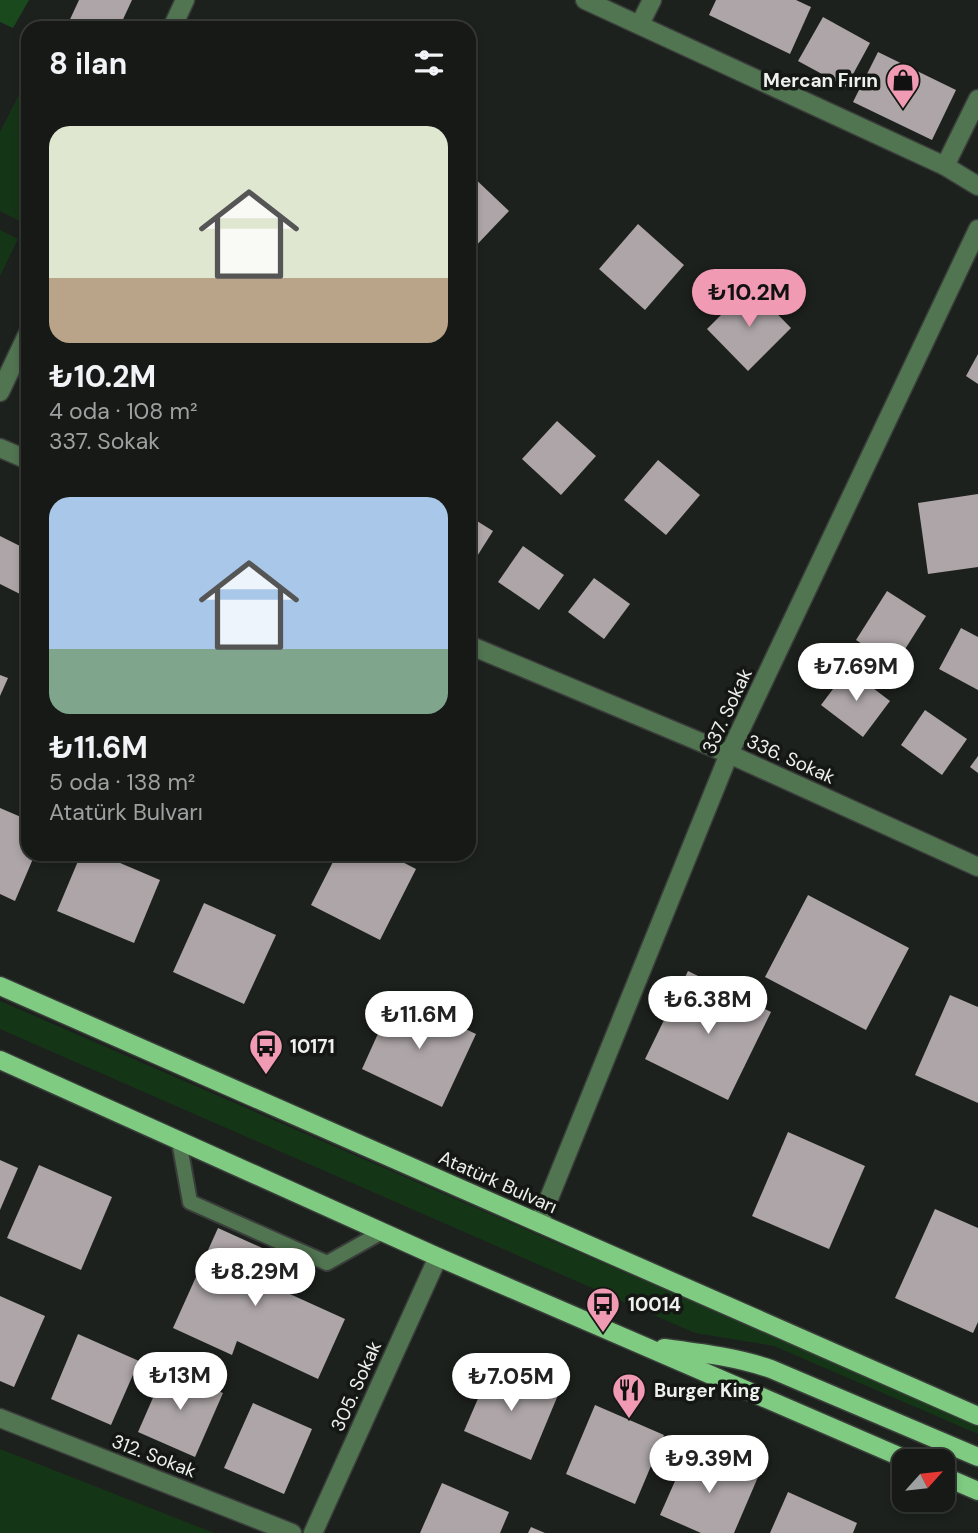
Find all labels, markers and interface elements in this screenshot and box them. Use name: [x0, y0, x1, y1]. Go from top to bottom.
text: 8 ilan: [49, 44, 127, 83]
icon: filters: [410, 44, 448, 82]
shop icon: Mercan Fırın: [884, 61, 922, 110]
place label: Mercan Fırın: [763, 68, 878, 93]
icon: home: [186, 171, 312, 297]
pin: ₺10.2M: [692, 270, 806, 329]
text: ₺10.2M: [708, 277, 790, 307]
text: ₺10.2M: [49, 357, 156, 396]
text: 4 oda · 108 m²: [49, 396, 198, 426]
text: 337. Sokak: [49, 426, 160, 456]
icon: home: [186, 542, 312, 668]
pin: ₺7.69M: [799, 644, 913, 703]
text: ₺7.69M: [814, 651, 898, 681]
street label: 337. Sokak: [696, 664, 758, 758]
text: ₺11.6M: [49, 728, 148, 767]
street label: 336. Sokak: [743, 728, 839, 790]
text: 5 oda · 138 m²: [49, 767, 195, 797]
text: Atatürk Bulvarı: [49, 797, 203, 827]
pin: ₺6.38M: [651, 976, 765, 1036]
text: ₺6.38M: [664, 984, 752, 1014]
pin: ₺11.6M: [362, 992, 476, 1051]
text: ₺11.6M: [381, 999, 457, 1029]
bus stop icon: 10171: [247, 1027, 285, 1076]
place label: 10171: [290, 1034, 335, 1059]
street label: Atatürk Bulvarı: [435, 1145, 561, 1219]
pin: ₺8.29M: [198, 1248, 312, 1308]
text: ₺8.29M: [211, 1256, 299, 1286]
bus stop icon: 10014: [584, 1285, 622, 1334]
place label: 10014: [628, 1292, 681, 1317]
street label: 305. Sokak: [325, 1337, 387, 1435]
pin: ₺13M: [139, 1352, 221, 1412]
pin: ₺7.05M: [454, 1354, 568, 1413]
text: ₺13M: [149, 1360, 211, 1390]
text: ₺7.05M: [468, 1361, 554, 1391]
restaurant icon: Burger King: [610, 1371, 648, 1420]
place label: Burger King: [654, 1378, 761, 1403]
street label: 312. Sokak: [108, 1429, 200, 1484]
pin: ₺9.39M: [652, 1436, 766, 1495]
text: ₺9.39M: [665, 1443, 753, 1473]
north arrow: [892, 1449, 956, 1512]
map controls: [892, 1449, 955, 1512]

